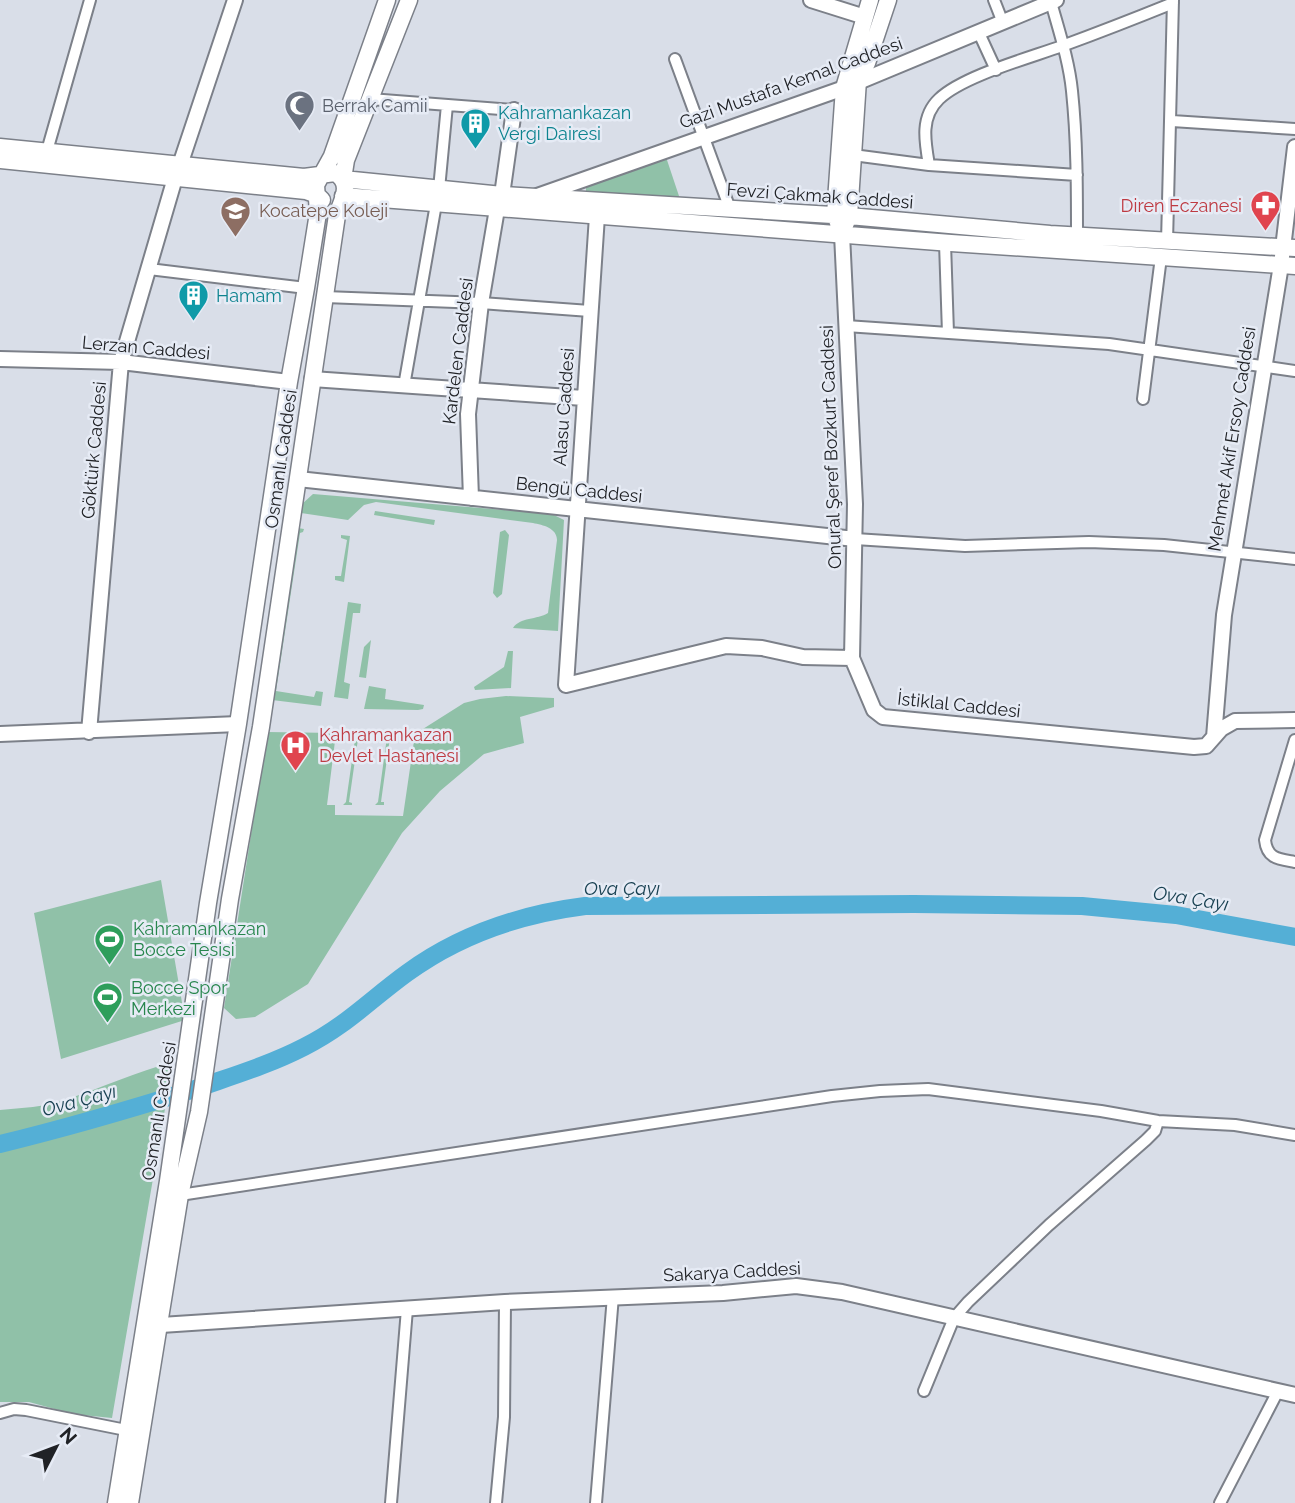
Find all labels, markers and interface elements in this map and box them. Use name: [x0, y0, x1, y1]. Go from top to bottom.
street label: Gazi Mustafa Kemal Caddesi: [676, 32, 905, 133]
mosque icon: Berrak Camii: [282, 89, 316, 133]
place label: Berrak Camii: [322, 95, 428, 116]
place label: Kahramankazan Vergi Dairesi: [498, 102, 631, 144]
building icon: Kahramankazan Vergi Dairesi: [458, 106, 492, 150]
street label: Fevzi Çakmak Caddesi: [726, 178, 914, 213]
pharmacy icon: Diren Eczanesi: [1248, 189, 1282, 233]
school or university icon: Kocatepe Koleji: [219, 194, 253, 238]
place label: Diren Eczanesi: [1121, 195, 1242, 216]
place label: Kocatepe Koleji: [259, 200, 388, 221]
street label: Kardelen Caddesi: [438, 276, 477, 425]
building icon: Hamam: [176, 279, 210, 323]
place label: Hamam: [216, 285, 282, 306]
street label: Onural Şeref Bozkurt Caddesi: [816, 325, 845, 569]
street label: Mehmet Akif Ersoy Caddesi: [1203, 325, 1260, 553]
street label: Lerzan Caddesi: [81, 331, 211, 364]
street label: Alasu Caddesi: [549, 347, 578, 467]
street label: Göktürk Caddesi: [77, 380, 110, 520]
street label: Osmanlı Caddesi: [260, 388, 301, 530]
street label: Bengü Caddesi: [515, 472, 643, 507]
street label: İstiklal Caddesi: [896, 688, 1022, 721]
place label: Kahramankazan Devlet Hastanesi: [319, 724, 459, 766]
hospital icon: Kahramankazan Devlet Hastanesi: [279, 728, 313, 772]
water label: Ova Çayı: [584, 877, 660, 899]
water label: Ova Çayı: [1152, 881, 1230, 915]
place label: Kahramankazan Bocce Tesisi: [133, 918, 266, 960]
sports icon: Kahramankazan Bocce Tesisi: [93, 922, 127, 966]
place label: Bocce Spor Merkezi: [131, 977, 228, 1019]
sports icon: Bocce Spor Merkezi: [91, 981, 125, 1025]
street label: Osmanlı Caddesi: [137, 1040, 180, 1182]
water label: Ova Çayı: [39, 1080, 119, 1120]
street label: Sakarya Caddesi: [663, 1257, 801, 1286]
north arrow: [21, 1412, 91, 1482]
text: N: [56, 1423, 82, 1448]

